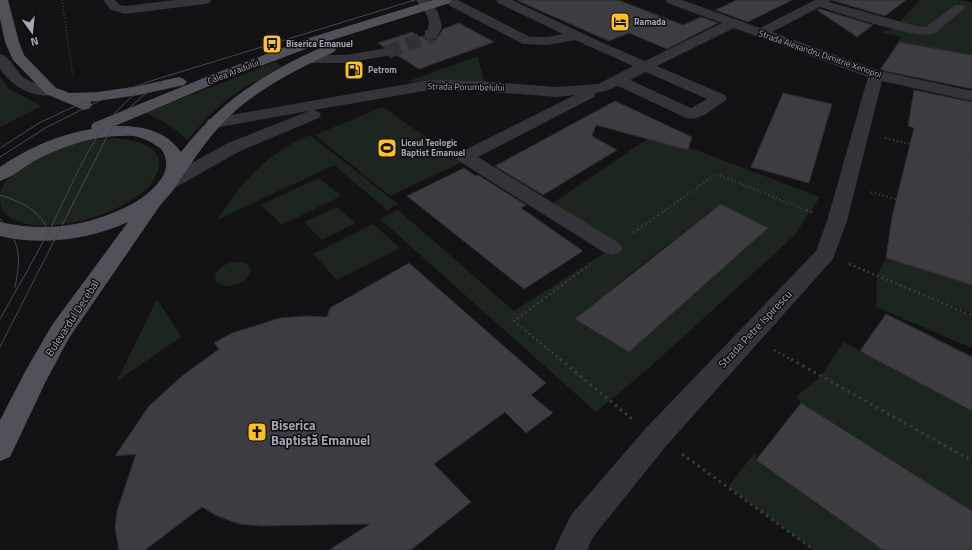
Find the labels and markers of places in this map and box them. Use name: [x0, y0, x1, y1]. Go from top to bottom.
hotel icon: Ramada: [609, 11, 631, 33]
place label: Ramada: [634, 15, 666, 28]
bus stop icon: Biserica Emanuel: [261, 33, 283, 55]
place label: Biserica Emanuel: [286, 37, 353, 50]
fuel station icon: Petrom: [343, 59, 365, 81]
place label: Petrom: [368, 63, 397, 76]
place label: Liceul Teologic Baptist Emanuel: [401, 136, 465, 159]
sports icon: Liceul Teologic Baptist Emanuel: [376, 137, 398, 159]
place label: Biserica Baptistă Emanuel: [271, 415, 370, 450]
church icon: Biserica Baptistă Emanuel: [246, 421, 268, 443]

